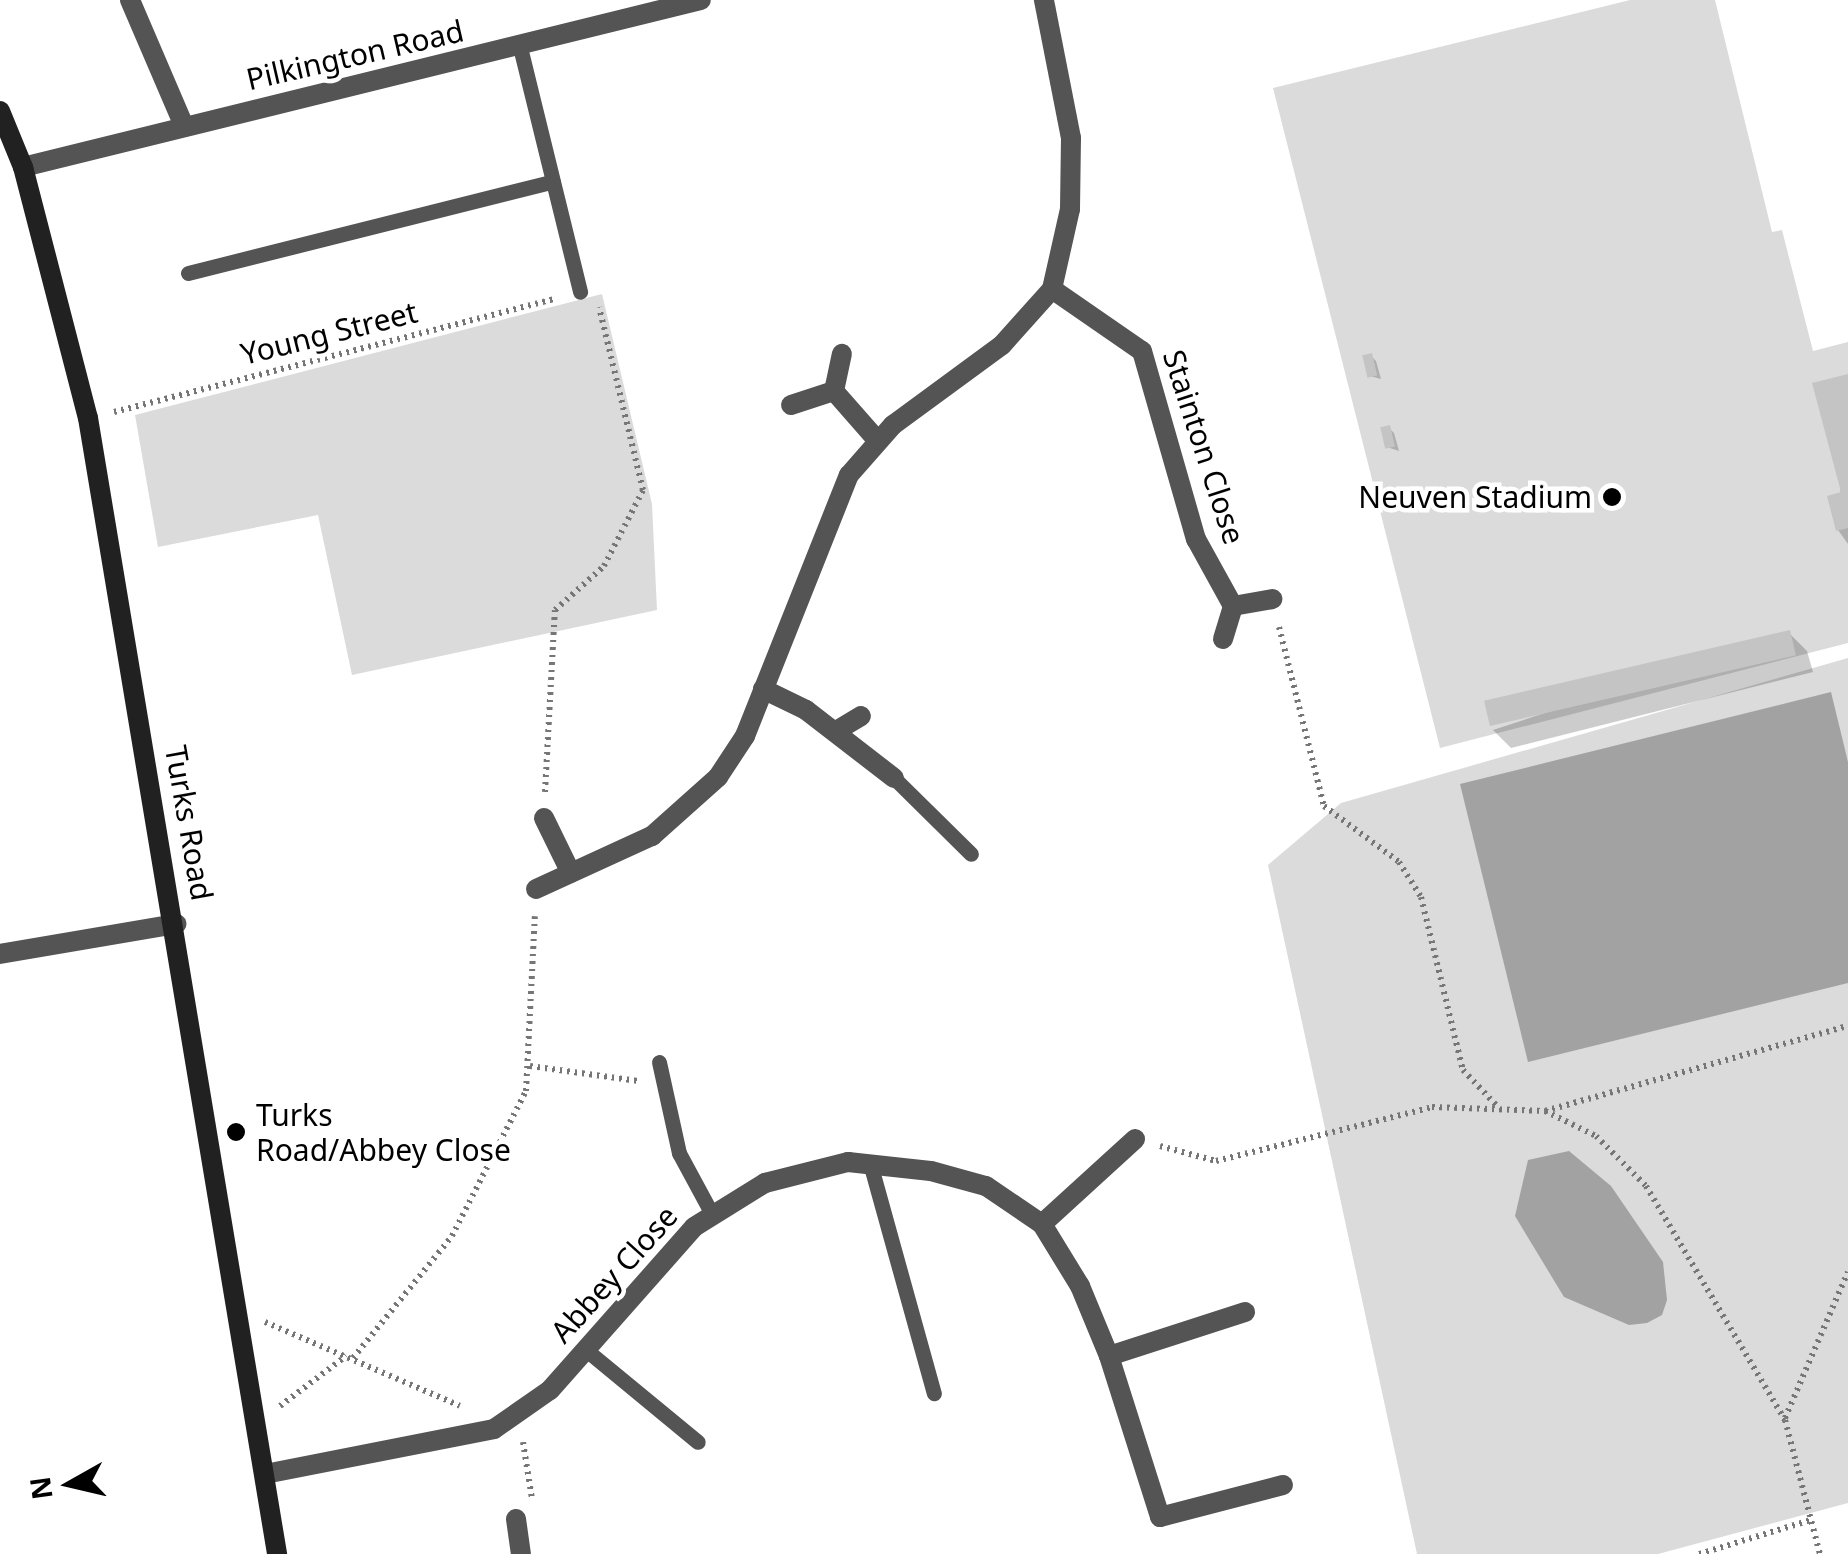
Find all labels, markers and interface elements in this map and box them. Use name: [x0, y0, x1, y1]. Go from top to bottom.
street label: Pilkington Road: [243, 13, 467, 97]
street label: Young Street: [237, 294, 421, 372]
street label: Stainton Close: [1156, 345, 1252, 549]
place label: Neuven Stadium: [1358, 479, 1592, 515]
marker: Neuven Stadium: [1601, 486, 1623, 508]
street label: Turks Road: [158, 743, 220, 903]
place label: Turks Road/Abbey Close: [256, 1097, 511, 1168]
marker: Turks Road/Abbey Close: [225, 1121, 247, 1143]
street label: Abbey Close: [543, 1198, 685, 1350]
north arrow: [20, 1434, 120, 1534]
text: N: [20, 1474, 61, 1502]

